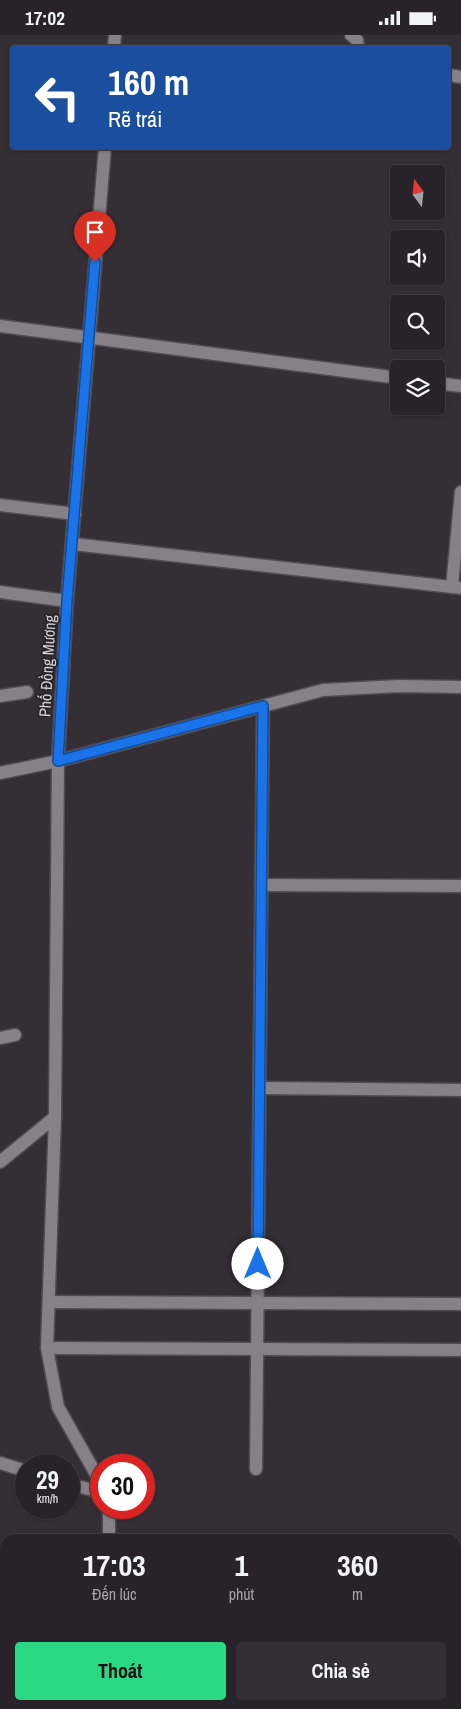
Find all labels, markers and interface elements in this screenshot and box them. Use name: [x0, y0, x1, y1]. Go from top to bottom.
text: 17:02: [25, 5, 65, 31]
text: 160 m: [108, 59, 189, 106]
icon: left: [25, 65, 90, 130]
text: Rẽ trái: [108, 104, 162, 134]
north arrow: [390, 165, 445, 220]
map controls: [390, 165, 445, 415]
pin: [74, 211, 116, 262]
icon: arrive: [81, 218, 109, 246]
button: sound: [390, 230, 445, 285]
button: search: [390, 295, 445, 350]
button: layers: [390, 360, 445, 415]
street label: Phố Đồng Mương: [33, 614, 61, 718]
position arrow: [231, 1237, 283, 1289]
speed limit sign: 30: [90, 1454, 155, 1519]
text: 29: [36, 1463, 59, 1497]
text: km/h: [37, 1491, 58, 1507]
text: 17:03: [83, 1545, 146, 1585]
text: 1: [235, 1545, 248, 1585]
text: 360: [337, 1545, 378, 1585]
text: Đến lúc: [92, 1583, 137, 1605]
text: phút: [229, 1583, 254, 1605]
text: m: [352, 1583, 363, 1605]
button: Thoát: [15, 1642, 226, 1700]
button: Chia sẻ: [236, 1642, 446, 1700]

